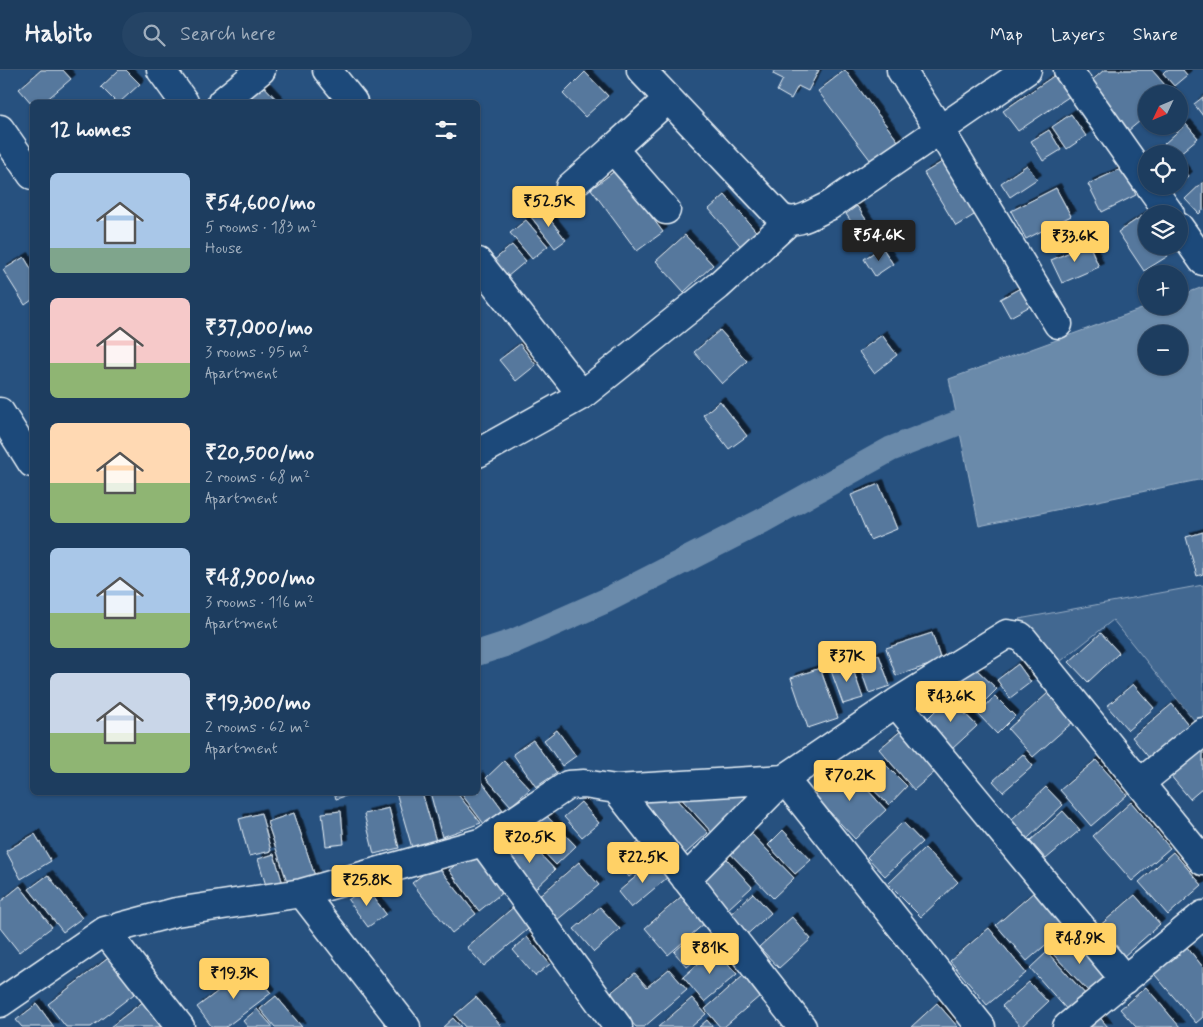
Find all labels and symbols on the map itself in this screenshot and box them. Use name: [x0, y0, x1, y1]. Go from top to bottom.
north arrow: [1138, 85, 1188, 135]
pin: ₹52.5K: [508, 186, 590, 228]
pin: ₹54.6K: [838, 220, 920, 262]
pin: ₹33.6K: [1034, 220, 1116, 263]
pin: ₹37K: [817, 640, 877, 683]
pin: ₹43.6K: [910, 680, 992, 723]
pin: ₹70.2K: [809, 760, 891, 802]
pin: ₹20.5K: [489, 822, 571, 864]
pin: ₹22.5K: [602, 842, 684, 884]
pin: ₹25.8K: [326, 864, 408, 907]
pin: ₹48.9K: [1039, 922, 1121, 965]
pin: ₹81K: [680, 932, 740, 975]
pin: ₹19.3K: [193, 958, 275, 1000]

